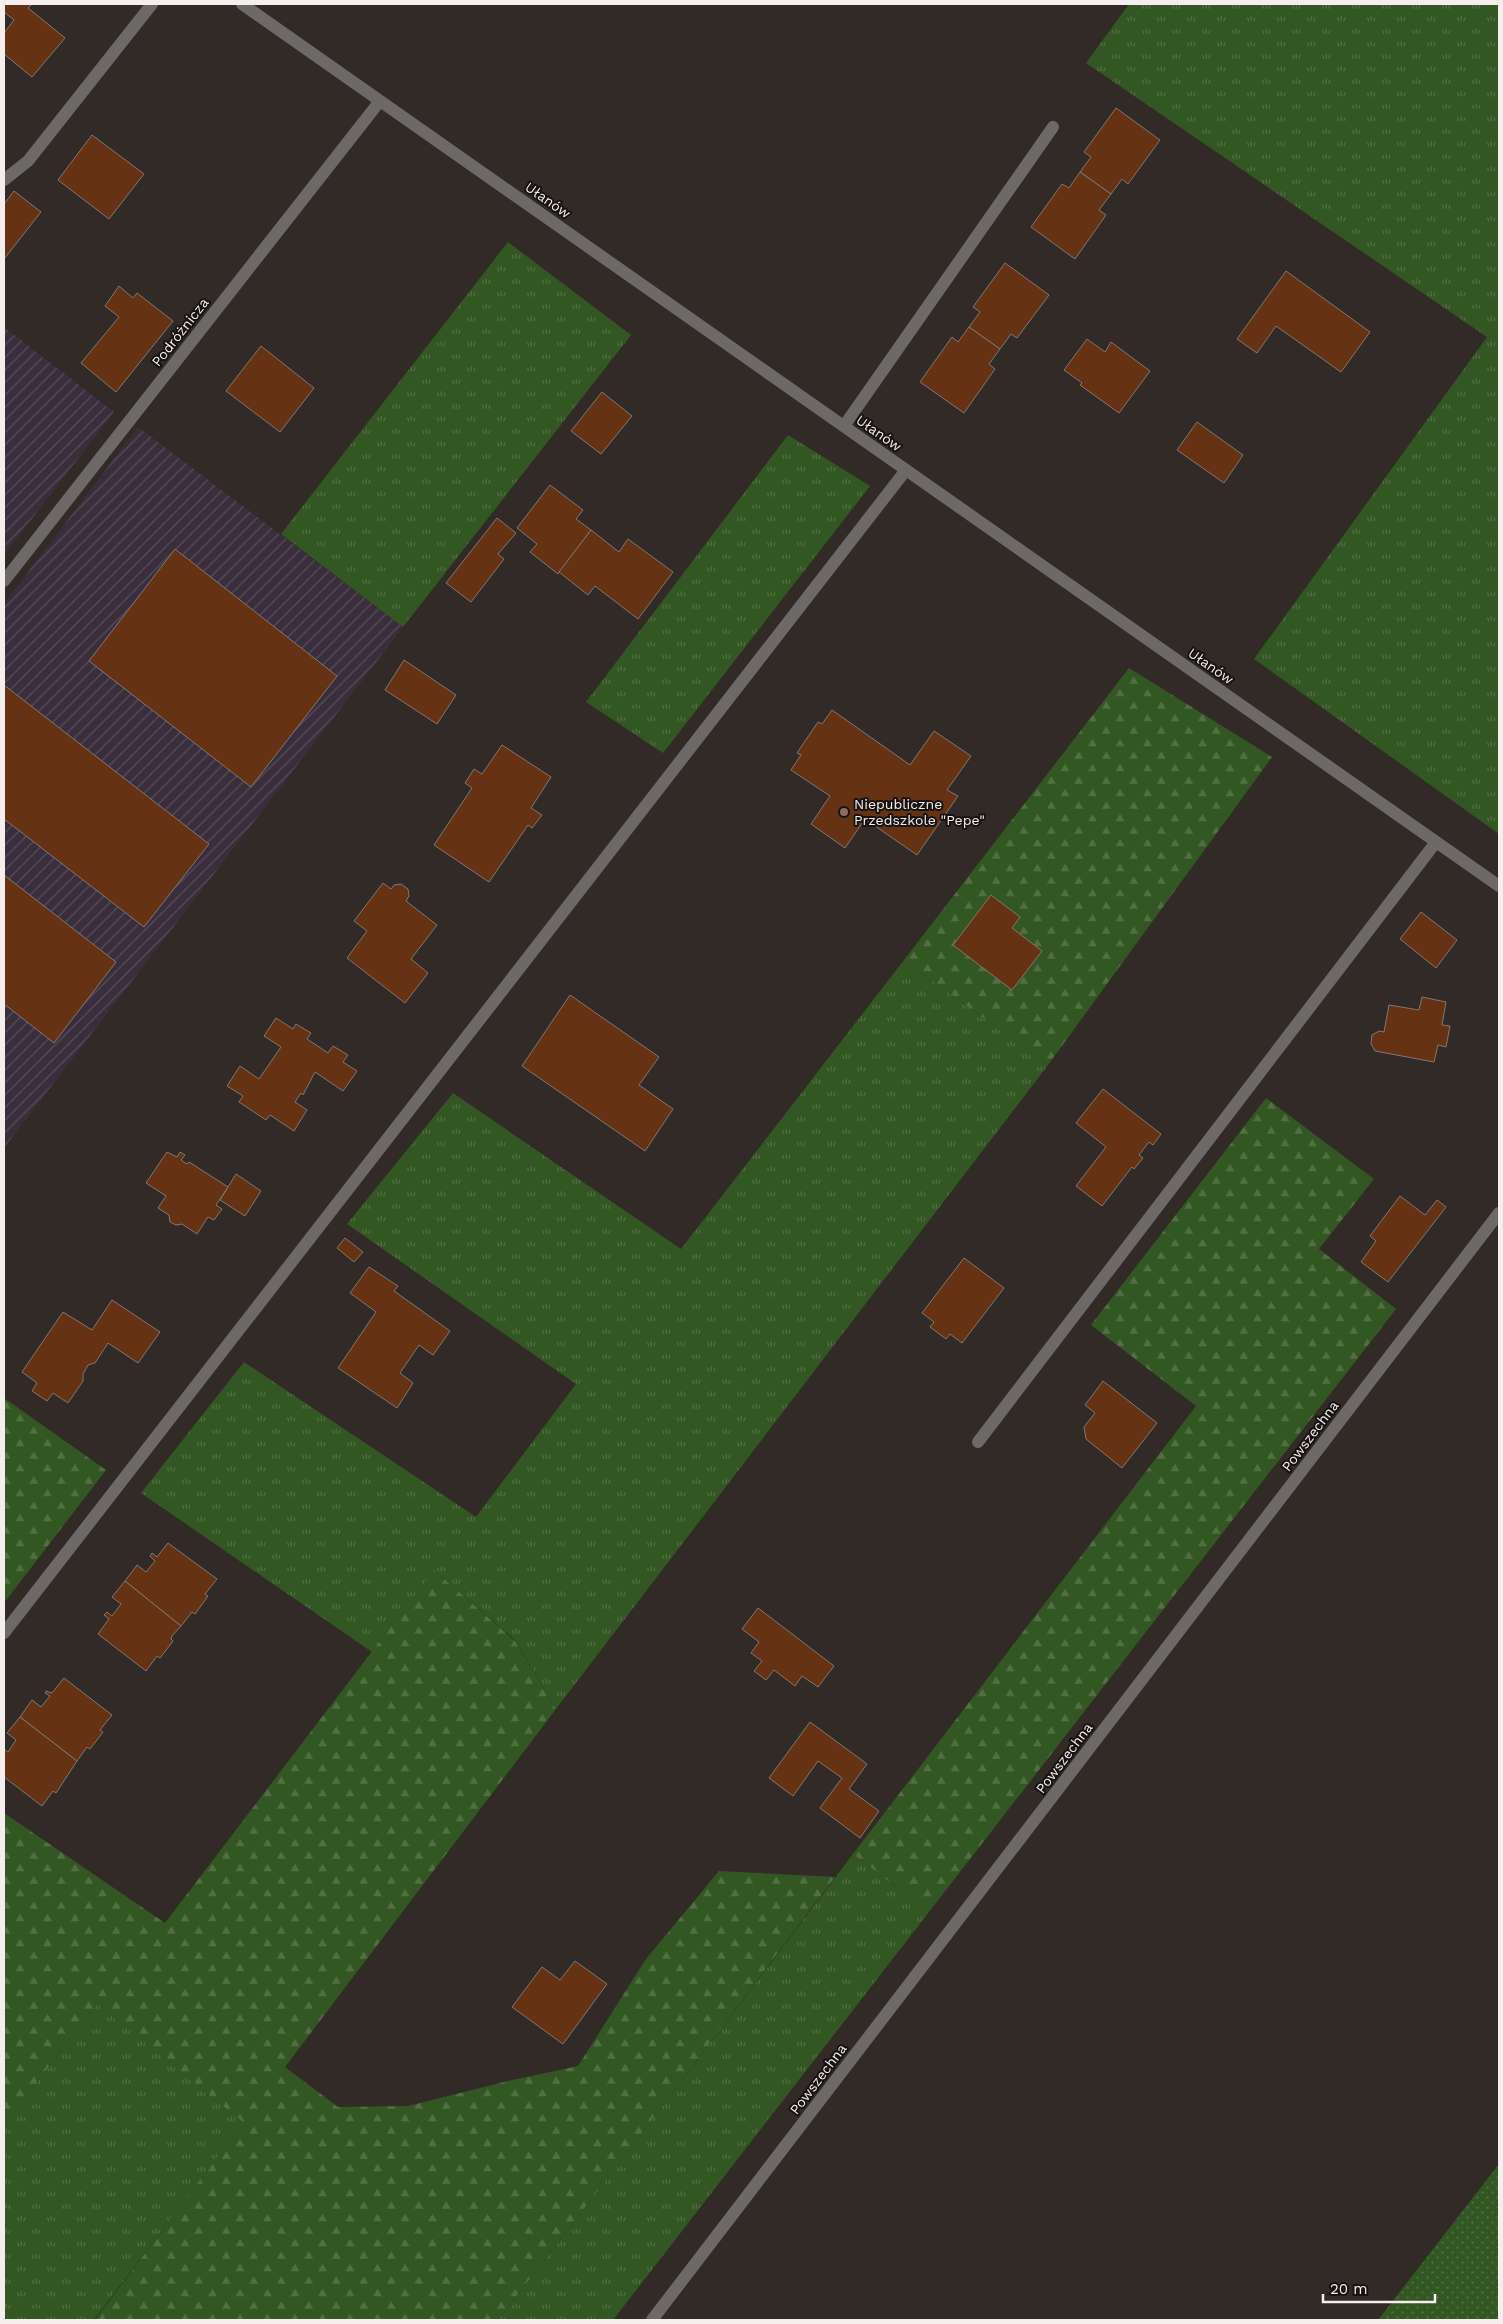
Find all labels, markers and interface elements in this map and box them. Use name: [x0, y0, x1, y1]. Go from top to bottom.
street label: Ułanów: [522, 179, 574, 222]
street label: Podróżnicza: [148, 295, 212, 369]
street label: Ułanów: [853, 412, 905, 455]
street label: Ułanów: [1185, 645, 1237, 688]
place label: Niepubliczne Przedszkole "Pepe": [854, 796, 985, 828]
marker: Niepubliczne Przedszkole "Pepe": [838, 806, 850, 818]
street label: Powszechna: [1278, 1398, 1342, 1474]
street label: Powszechna: [1032, 1720, 1096, 1796]
street label: Powszechna: [786, 2041, 850, 2117]
scale bar: [1323, 2272, 1436, 2304]
text: 20 m: [1330, 2280, 1368, 2298]

